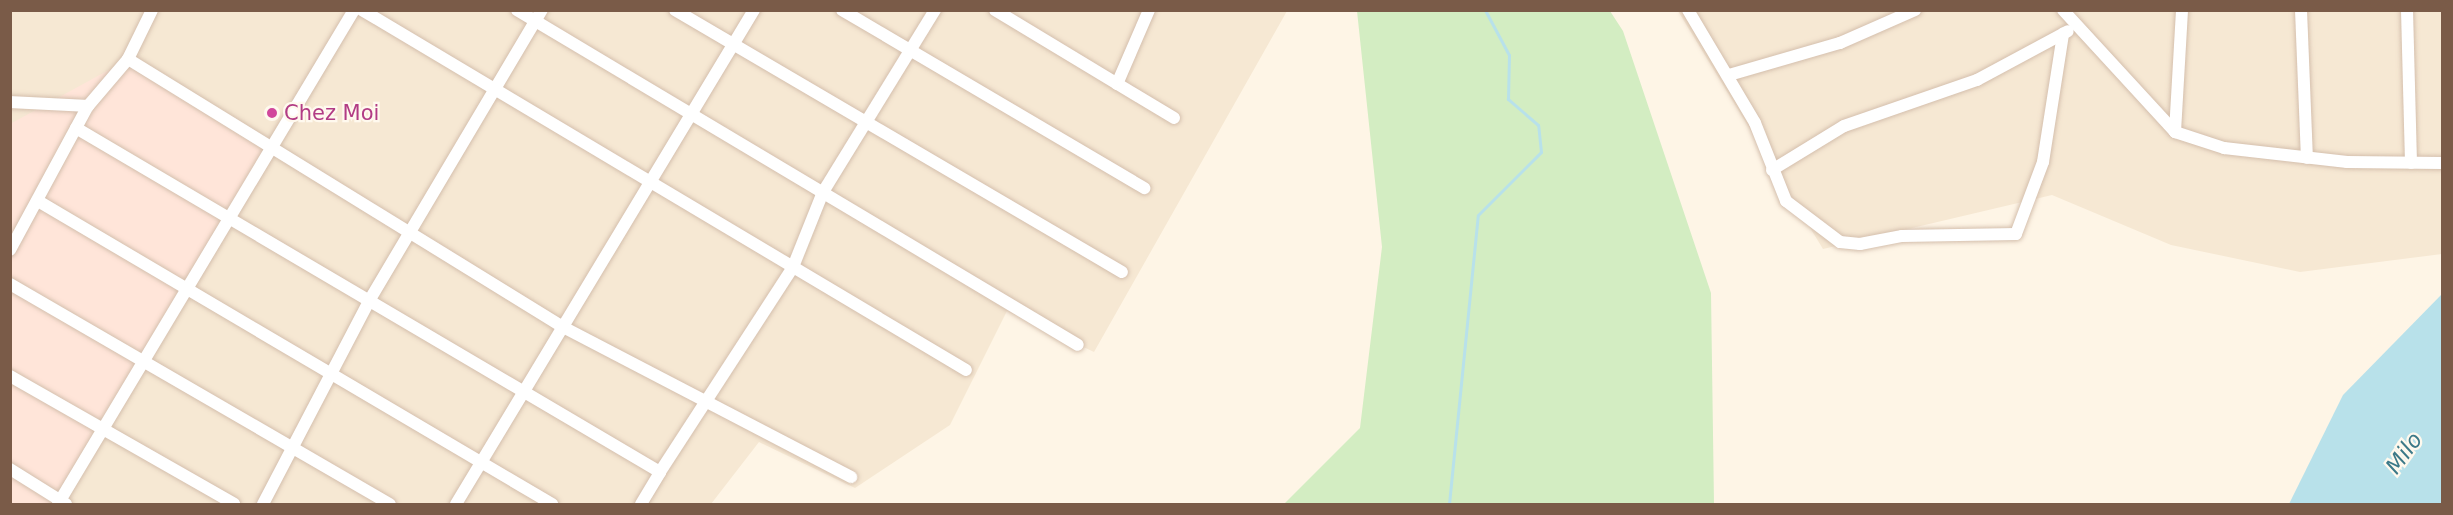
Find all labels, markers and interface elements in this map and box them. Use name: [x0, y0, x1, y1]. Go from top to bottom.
place label: Chez Moi: [284, 100, 379, 126]
marker: Chez Moi: [265, 106, 279, 120]
water label: Milo: [2380, 427, 2428, 479]

